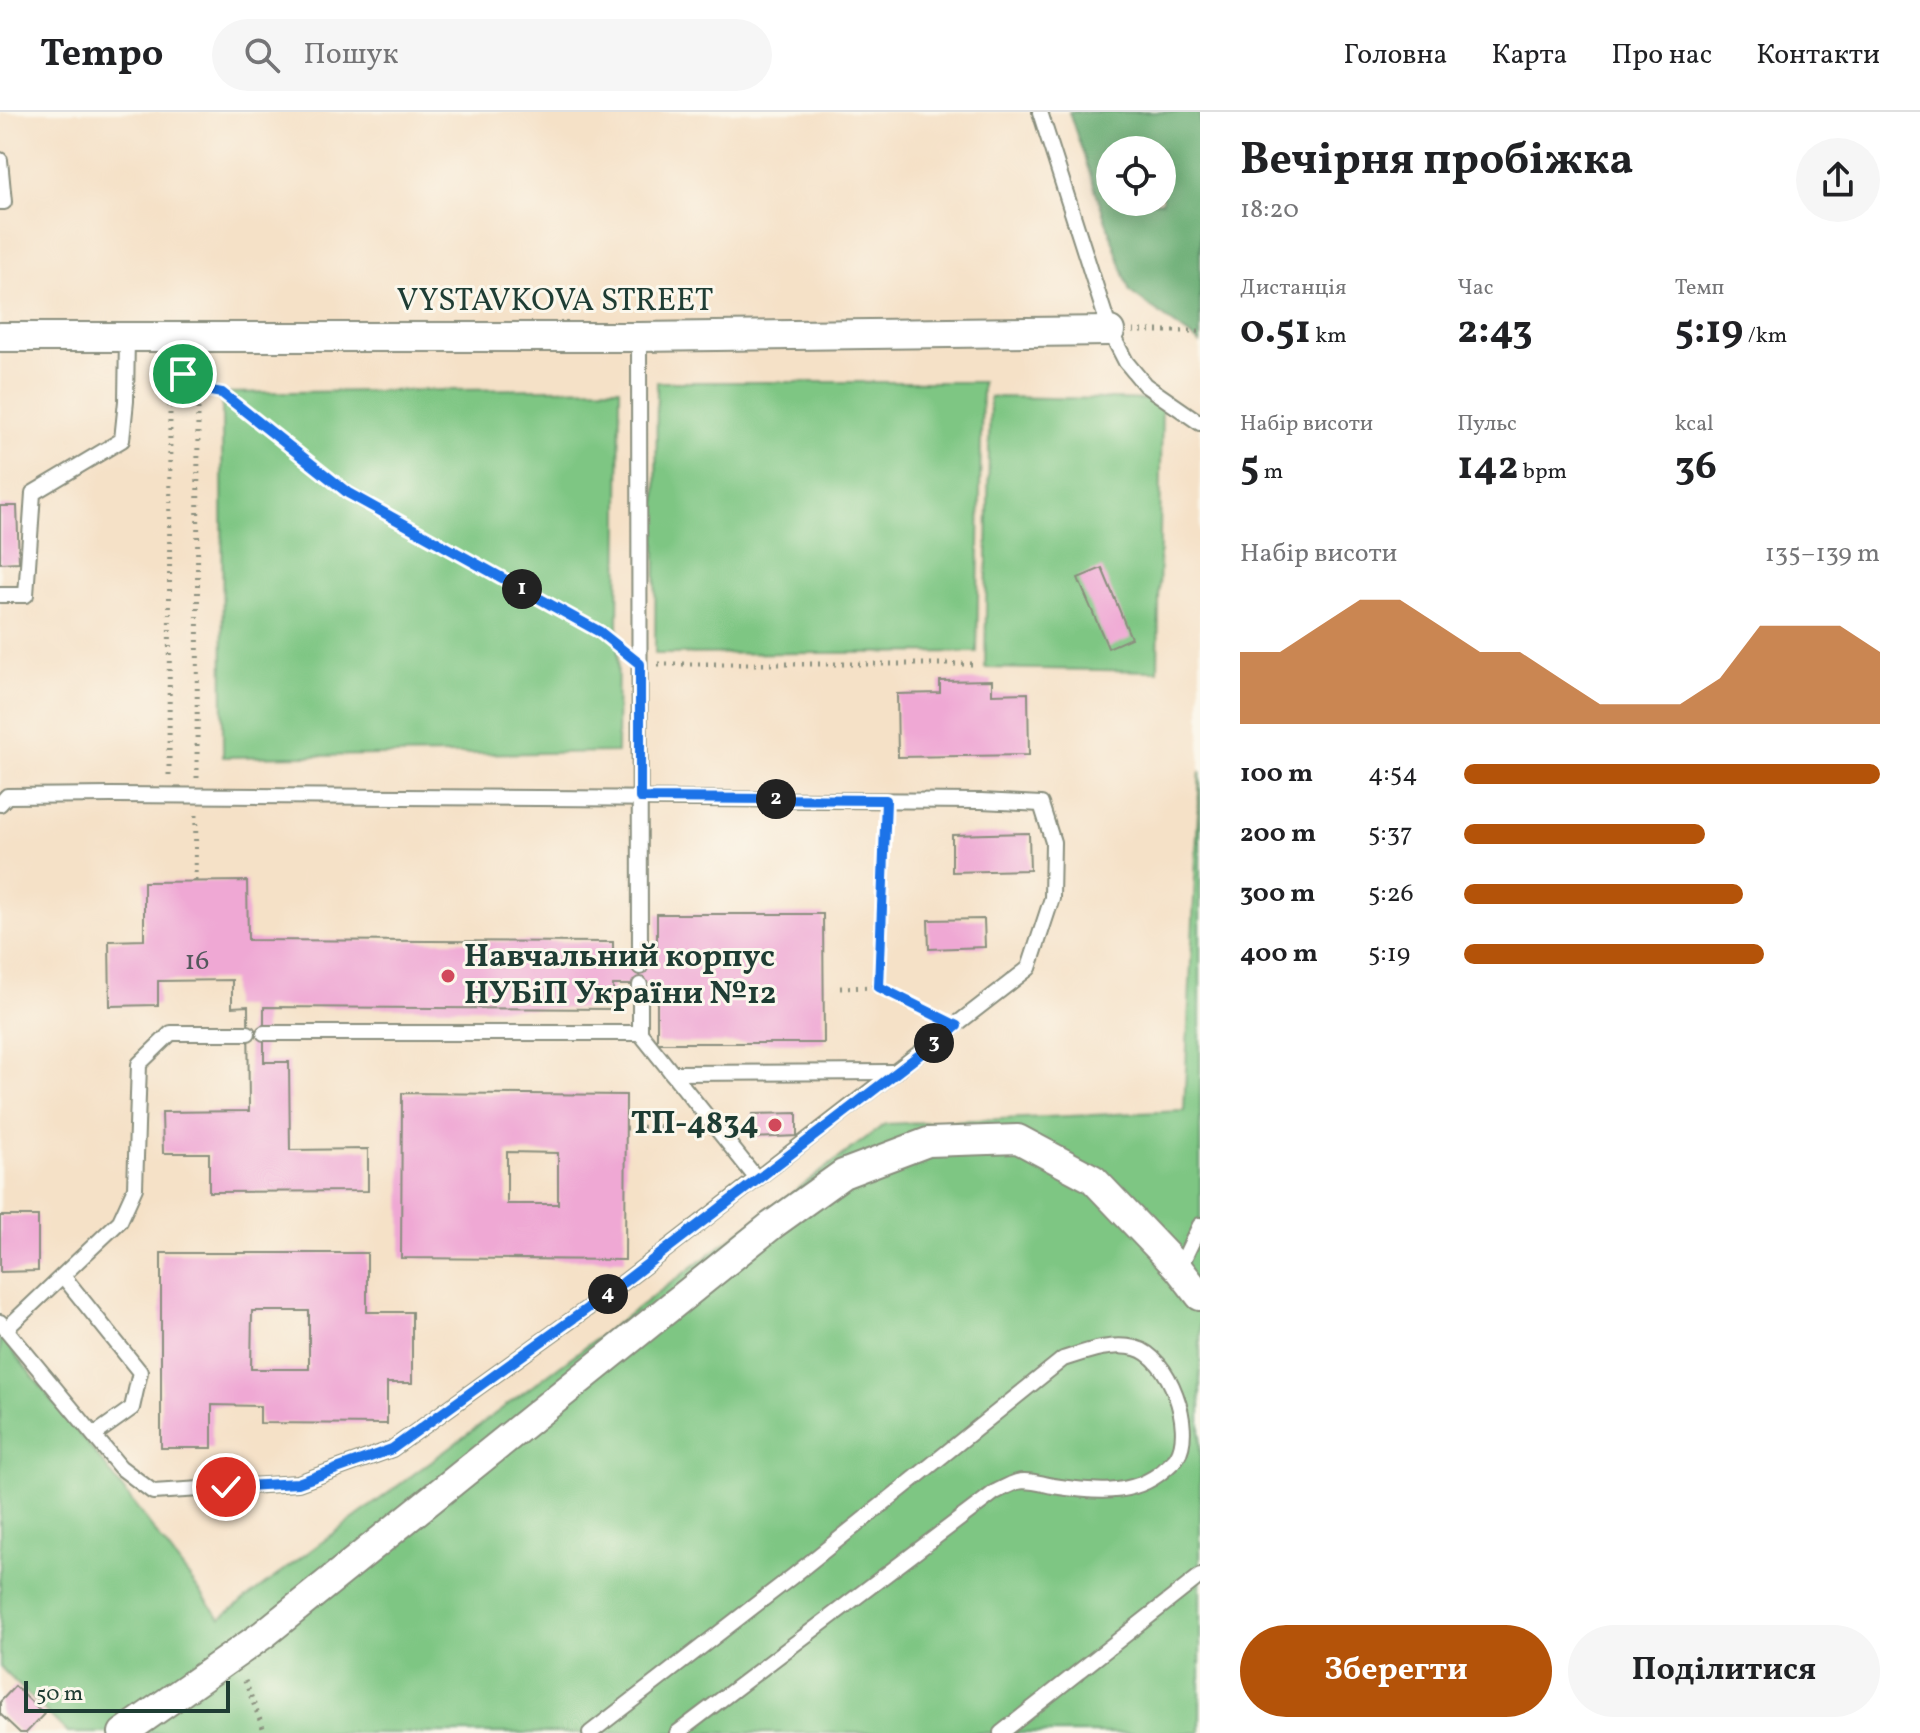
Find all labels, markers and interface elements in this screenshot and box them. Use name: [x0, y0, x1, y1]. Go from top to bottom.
search box: [212, 19, 772, 91]
text: Tempo: [40, 29, 164, 82]
icon: search: [240, 33, 284, 77]
text: Пошук: [304, 34, 399, 76]
text: Головна: [1344, 36, 1448, 75]
text: Карта: [1492, 36, 1568, 75]
text: Про нас: [1612, 36, 1712, 75]
text: Контакти: [1756, 36, 1880, 75]
text: Вечірня пробіжка: [1240, 131, 1634, 192]
map controls: [1096, 136, 1176, 216]
button: locate: [1096, 136, 1176, 216]
button: share: [1796, 138, 1880, 222]
text: 18:20: [1240, 192, 1299, 228]
text: Дистанція: [1240, 273, 1346, 304]
text: Час: [1457, 273, 1494, 304]
text: Темп: [1675, 273, 1724, 304]
street label: VYSTAVKOVA STREET: [397, 280, 713, 324]
text: 0.51: [1240, 304, 1311, 360]
text: 2:43: [1457, 304, 1533, 360]
text: 5:19: [1675, 304, 1743, 360]
text: km: [1311, 321, 1347, 352]
text: /km: [1743, 321, 1787, 352]
pin: [149, 340, 217, 408]
icon: arrive: [161, 352, 205, 396]
text: Набір висоти: [1240, 409, 1373, 440]
text: Пульс: [1457, 409, 1517, 440]
text: kcal: [1675, 409, 1714, 440]
text: 5: [1240, 440, 1259, 496]
text: 142: [1457, 440, 1518, 496]
text: 36: [1675, 440, 1717, 496]
text: m: [1259, 457, 1283, 488]
text: bpm: [1518, 457, 1567, 488]
text: Набір висоти: [1240, 536, 1397, 572]
text: 135–139 m: [1765, 536, 1880, 572]
pin: 1: [502, 569, 542, 609]
text: 1: [518, 573, 526, 604]
text: 100 m: [1240, 756, 1313, 792]
text: 4:54: [1368, 756, 1418, 792]
pin: 2: [756, 779, 796, 819]
text: 2: [770, 783, 782, 814]
text: 200 m: [1240, 816, 1316, 852]
text: 5:37: [1368, 816, 1413, 852]
text: 300 m: [1240, 876, 1316, 912]
text: 5:26: [1368, 876, 1414, 912]
place label: Навчальний корпус НУБіП України №12: [464, 936, 776, 1017]
text: 400 m: [1240, 936, 1318, 972]
text: 5:19: [1368, 936, 1410, 972]
house number: 16: [184, 942, 210, 981]
marker: Навчальний корпус НУБіП України №12: [439, 967, 457, 985]
pin: 3: [914, 1023, 954, 1063]
text: 3: [928, 1027, 940, 1058]
place label: ТП-4834: [631, 1103, 759, 1147]
marker: ТП-4834: [766, 1116, 784, 1134]
pin: 4: [588, 1274, 628, 1314]
text: 4: [601, 1278, 615, 1309]
pin: [192, 1453, 260, 1521]
icon: check: [204, 1465, 248, 1509]
button: Зберегти: [1240, 1625, 1552, 1717]
button: Поділитися: [1568, 1625, 1880, 1717]
scale bar: [24, 1677, 230, 1713]
text: 50 m: [36, 1679, 83, 1710]

